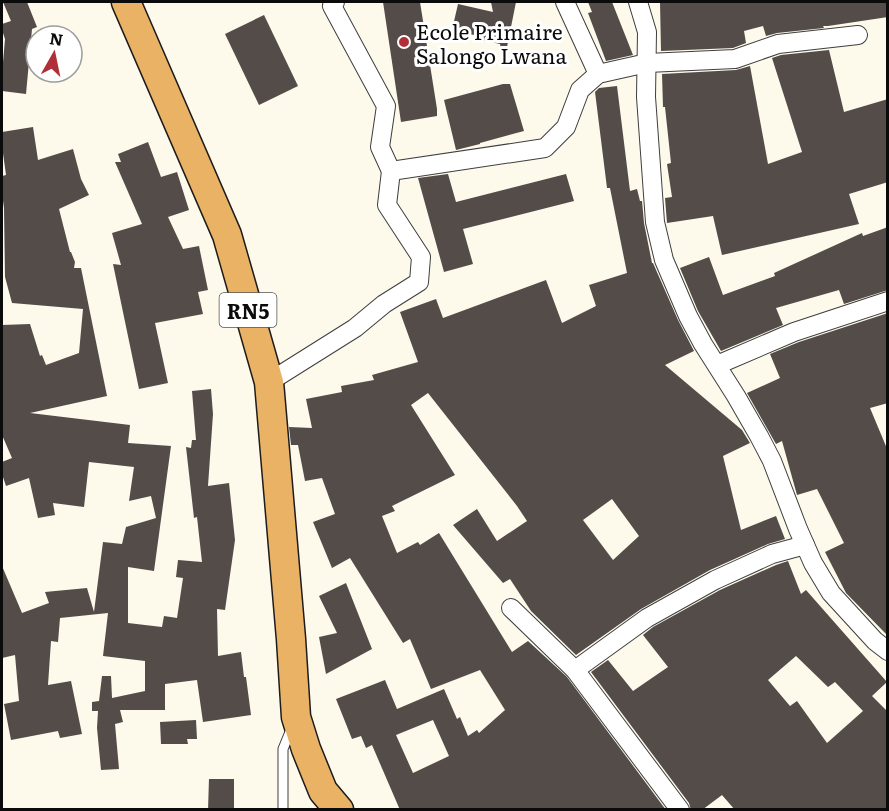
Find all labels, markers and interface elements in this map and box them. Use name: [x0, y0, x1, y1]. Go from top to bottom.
place label: Ecole Primaire Salongo Lwana: [416, 15, 567, 70]
north arrow: [24, 24, 84, 84]
text: N: [48, 25, 65, 51]
marker: Ecole Primaire Salongo Lwana: [397, 35, 411, 49]
road number: RN5: [220, 293, 276, 327]

